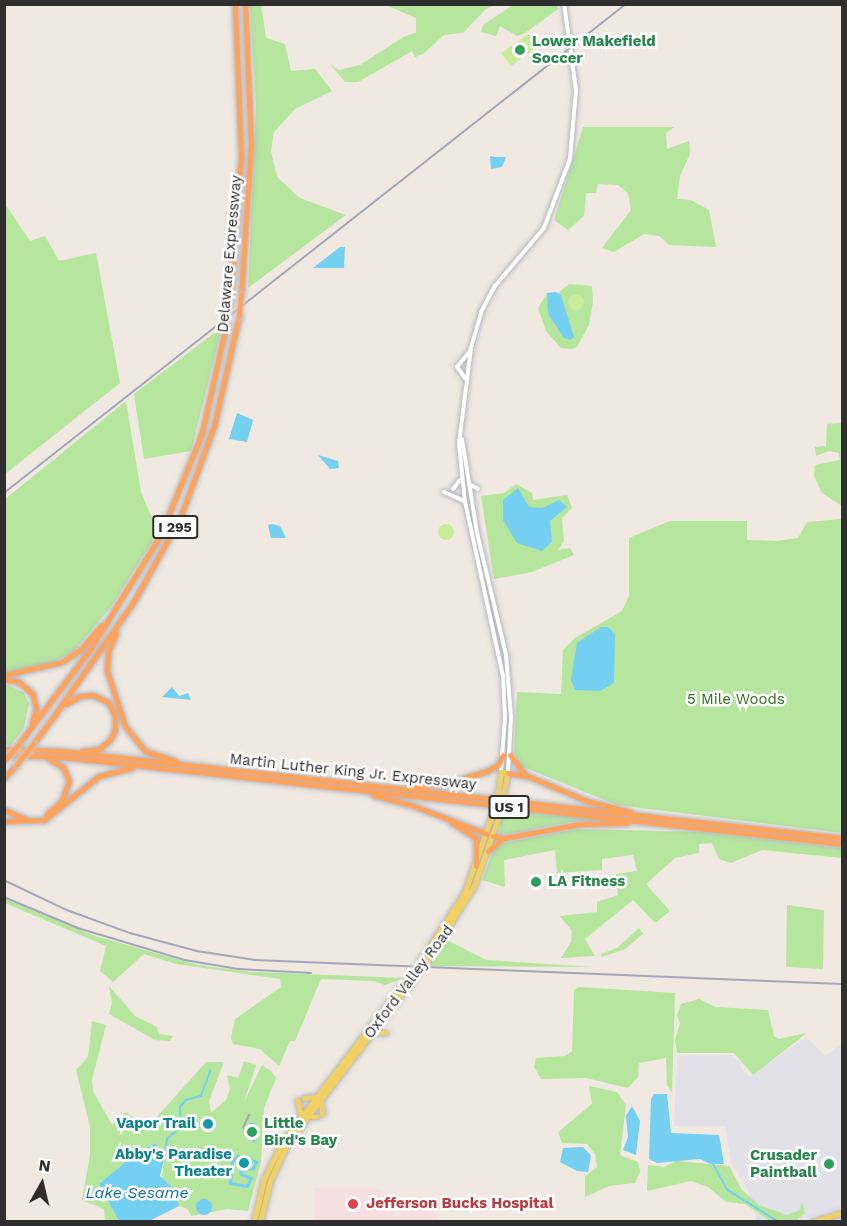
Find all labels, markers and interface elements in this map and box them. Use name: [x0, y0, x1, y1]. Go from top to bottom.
place label: Lower Makefield Soccer: [532, 32, 656, 67]
marker: Lower Makefield Soccer: [513, 43, 527, 57]
street label: Delaware Expressway: [214, 175, 246, 333]
road number: I 295: [151, 516, 199, 538]
park label: 5 Mile Woods: [687, 691, 785, 709]
street label: Martin Luther King Jr. Expressway: [228, 750, 478, 794]
road number: US 1: [488, 796, 530, 818]
place label: LA Fitness: [548, 873, 626, 891]
marker: LA Fitness: [529, 875, 543, 889]
street label: Oxford Valley Road: [360, 921, 458, 1043]
place label: Little Bird's Bay: [264, 1114, 337, 1149]
place label: Vapor Trail: [116, 1115, 196, 1133]
marker: Vapor Trail: [201, 1117, 215, 1131]
marker: Little Bird's Bay: [245, 1125, 259, 1139]
place label: Abby's Paradise Theater: [115, 1145, 232, 1180]
place label: Crusader Paintball: [750, 1146, 817, 1181]
north arrow: [12, 1154, 72, 1214]
text: N: [37, 1155, 52, 1176]
marker: Abby's Paradise Theater: [237, 1156, 251, 1170]
marker: Crusader Paintball: [822, 1157, 836, 1171]
water label: Lake Sesame: [85, 1183, 189, 1203]
marker: Jefferson Bucks Hospital: [344, 1195, 362, 1213]
place label: Jefferson Bucks Hospital: [366, 1195, 553, 1213]

